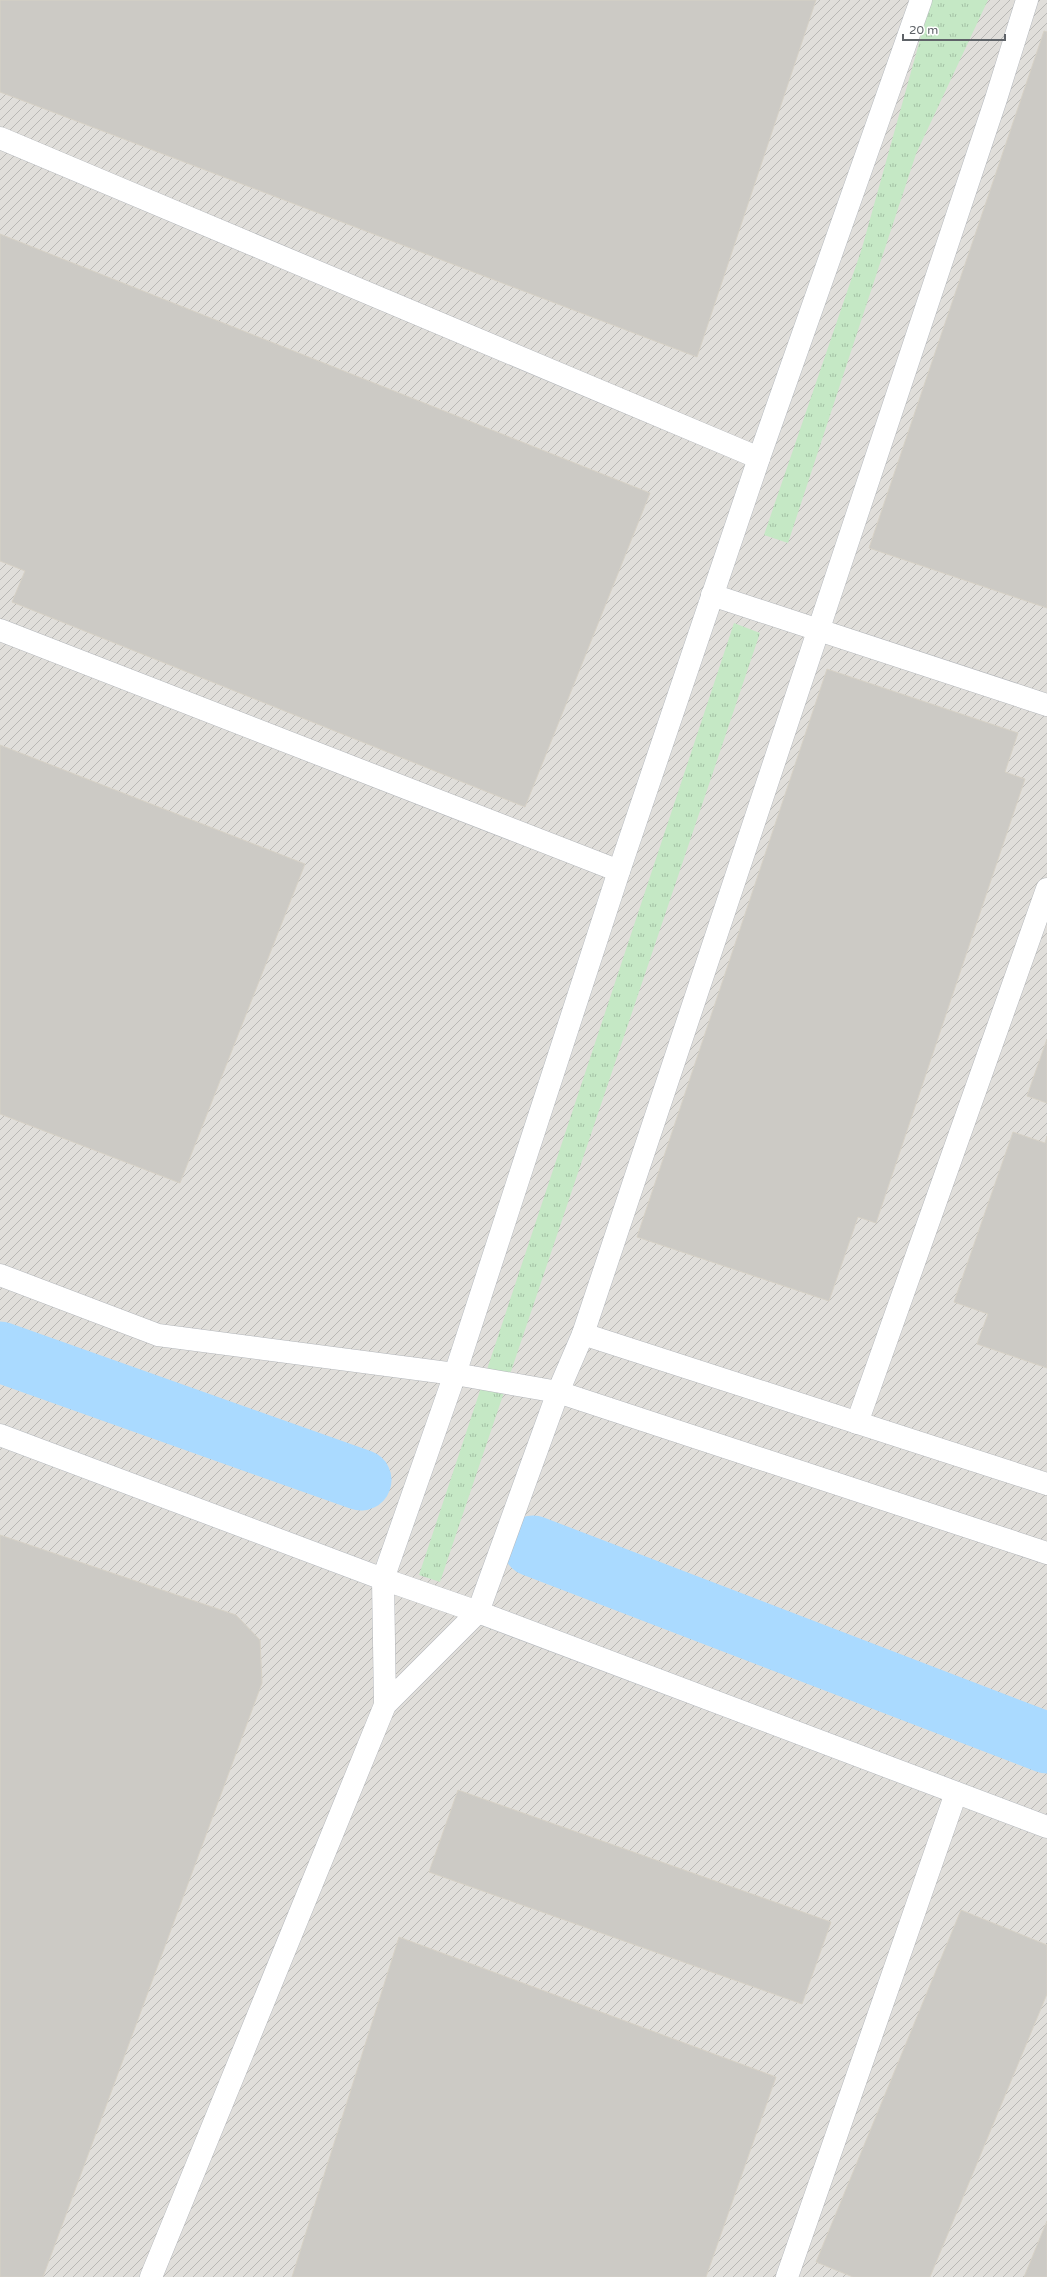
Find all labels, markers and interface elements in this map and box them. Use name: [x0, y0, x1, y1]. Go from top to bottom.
scale bar: [903, 16, 1005, 42]
text: 20 m: [909, 23, 938, 37]

